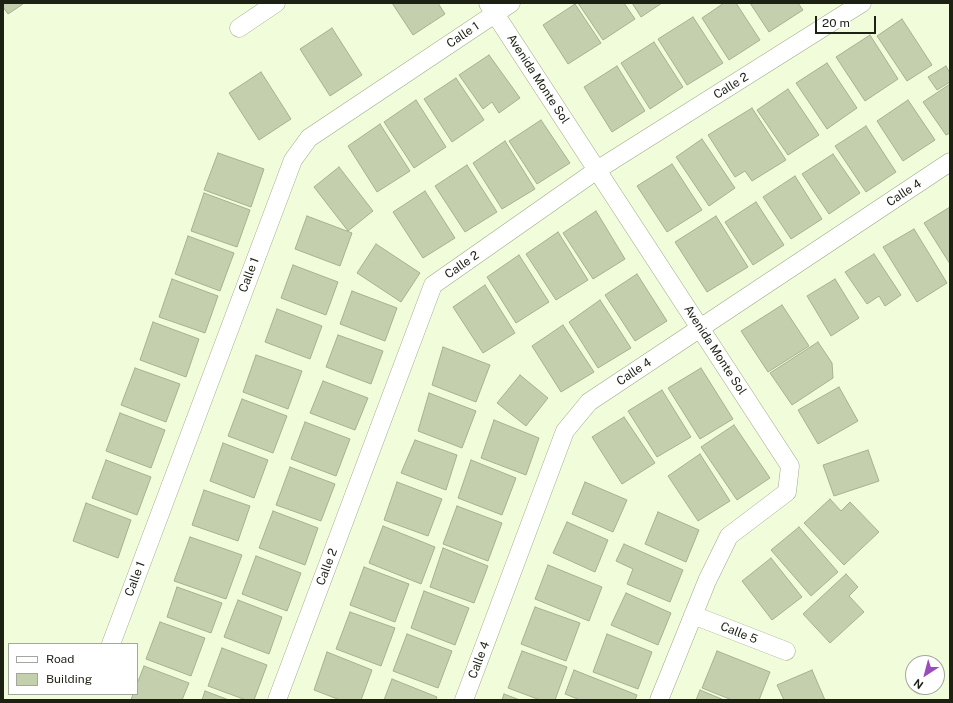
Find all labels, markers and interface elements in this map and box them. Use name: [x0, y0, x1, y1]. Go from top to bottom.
scale bar: [817, 8, 878, 34]
text: 20 m: [822, 16, 850, 30]
street label: Calle 1: [444, 19, 482, 51]
street label: Avenida Monte Sol: [504, 32, 572, 126]
street label: Calle 2: [711, 70, 751, 102]
street label: Calle 4: [884, 176, 924, 210]
street label: Calle 2: [442, 248, 482, 282]
street label: Calle 1: [236, 256, 262, 294]
street label: Avenida Monte Sol: [681, 303, 749, 397]
street label: Calle 4: [614, 355, 654, 389]
street label: Calle 2: [313, 546, 341, 588]
street label: Calle 1: [122, 560, 148, 598]
street label: Calle 5: [718, 619, 760, 647]
street label: Calle 4: [465, 639, 493, 681]
legend: [8, 643, 138, 695]
text: Road: [46, 652, 74, 666]
north arrow: [905, 655, 945, 695]
text: Building: [46, 672, 92, 686]
text: N: [912, 677, 926, 691]

